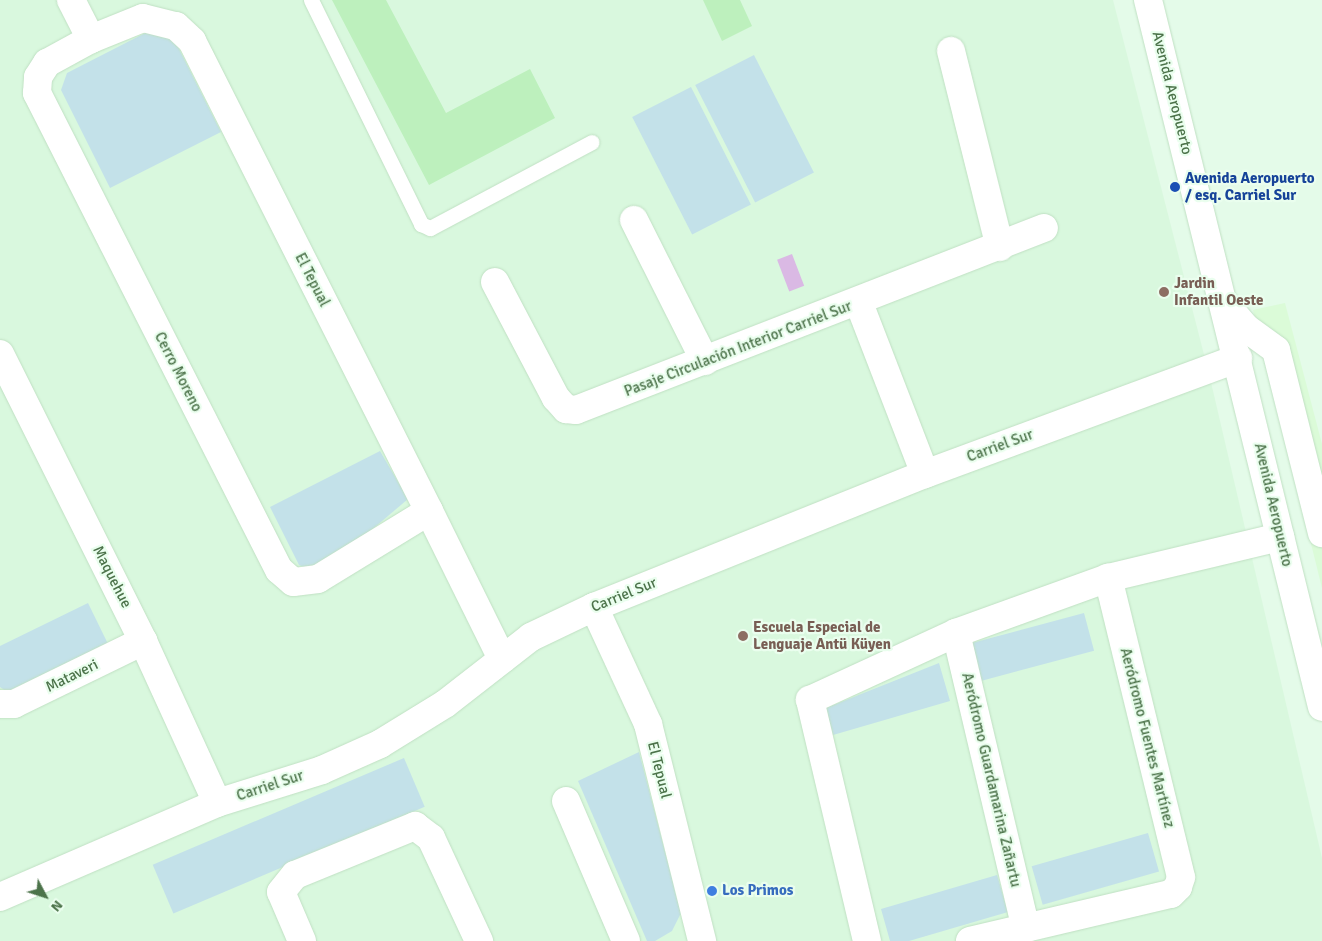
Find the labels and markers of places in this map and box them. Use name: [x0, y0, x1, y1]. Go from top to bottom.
place label: Avenida Aeropuerto / esq. Carriel Sur: [1185, 169, 1315, 204]
marker: Avenida Aeropuerto / esq. Carriel Sur: [1169, 181, 1181, 193]
place label: Jardin Infantil Oeste: [1174, 274, 1263, 309]
marker: Jardin Infantil Oeste: [1158, 286, 1170, 298]
place label: Escuela Especial de Lenguaje Antü Küyen: [753, 618, 891, 653]
marker: Escuela Especial de Lenguaje Antü Küyen: [737, 630, 749, 642]
place label: Los Primos: [722, 882, 793, 900]
marker: Los Primos: [706, 885, 718, 897]

